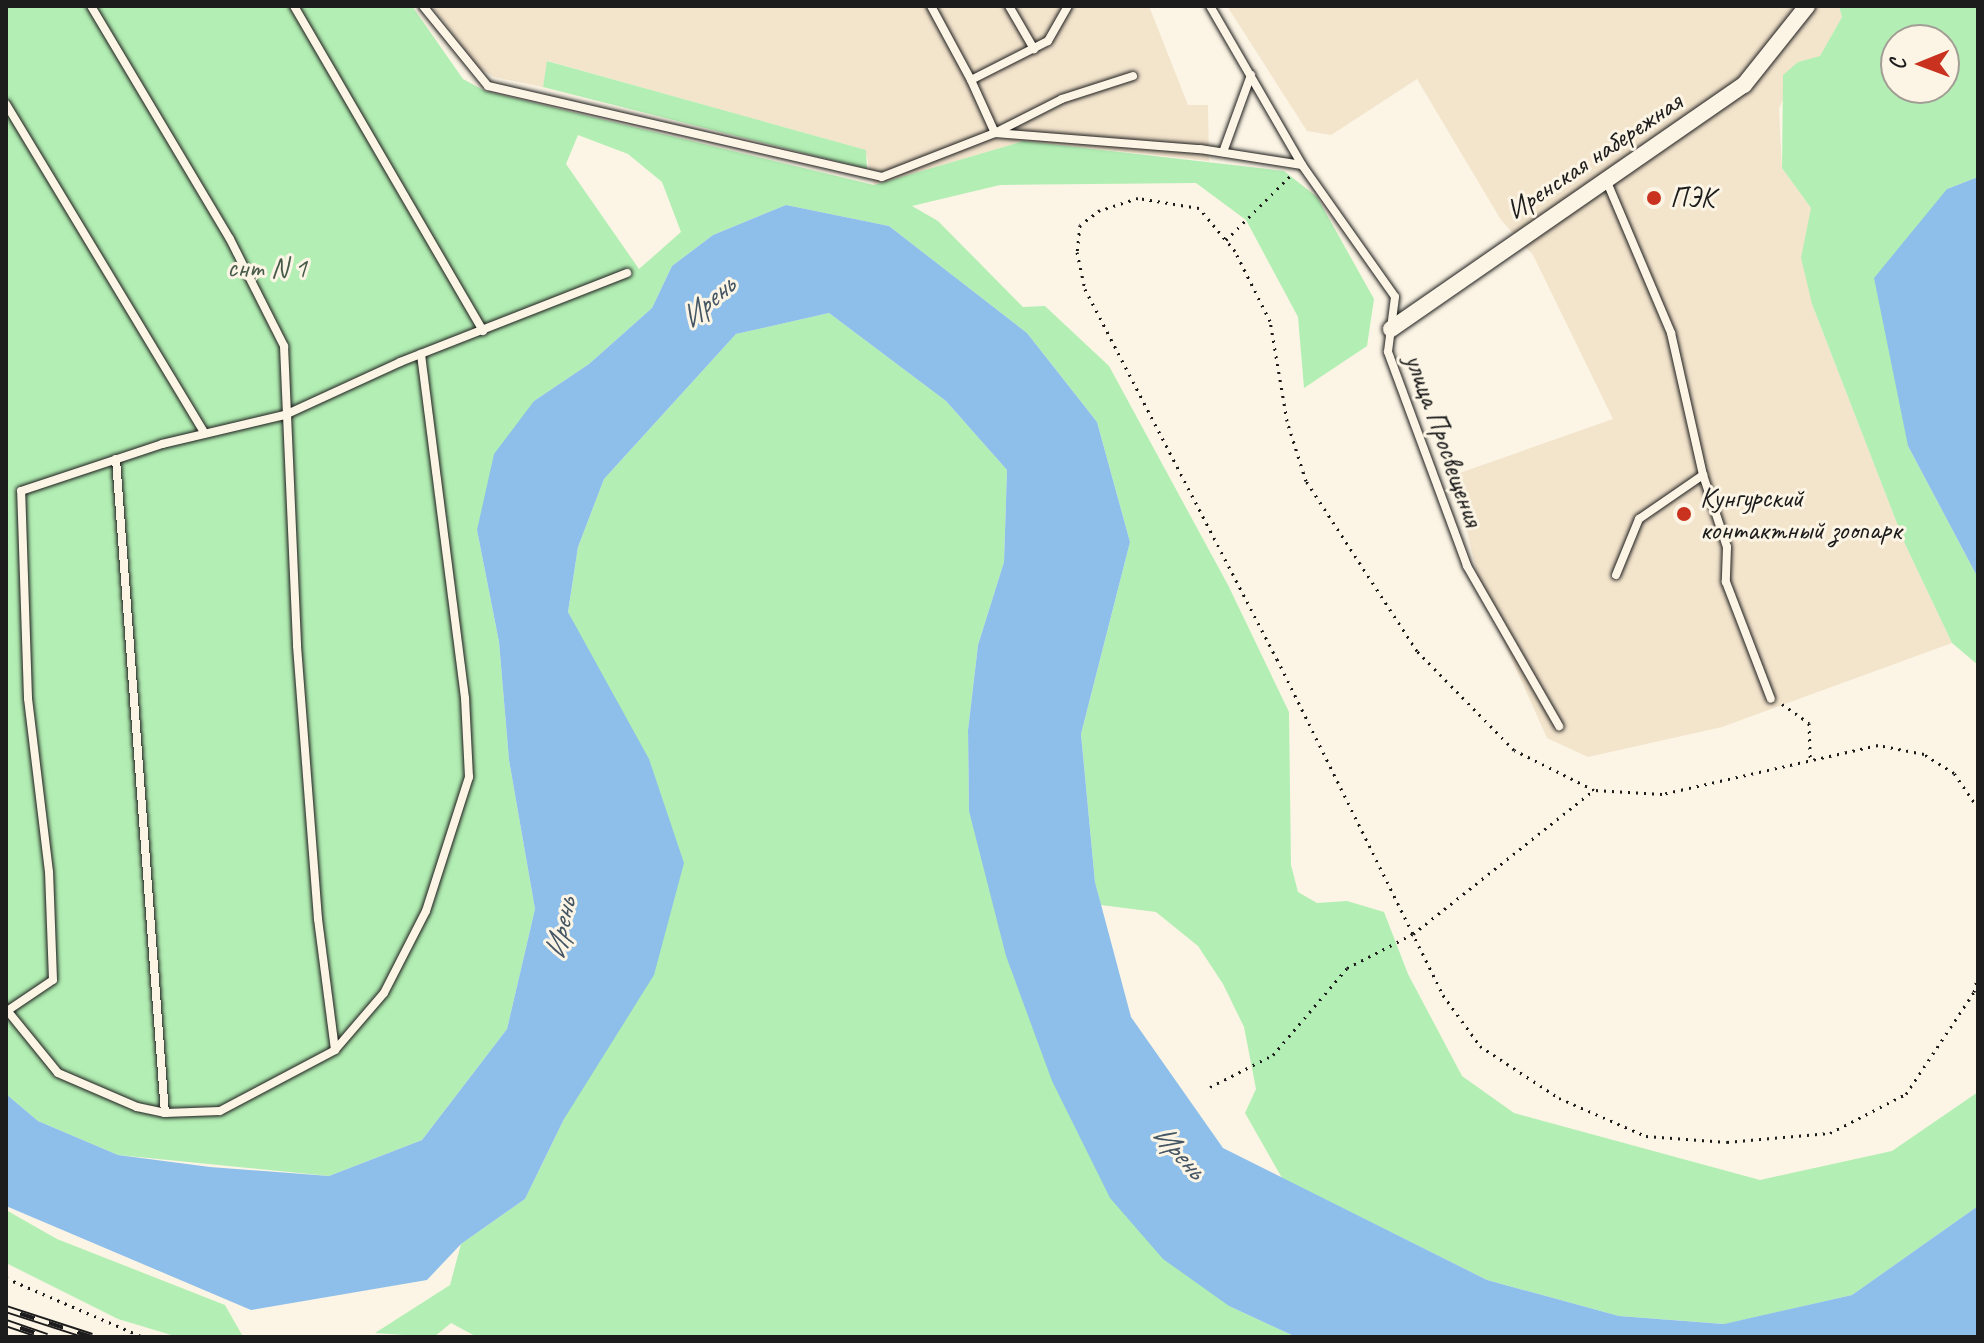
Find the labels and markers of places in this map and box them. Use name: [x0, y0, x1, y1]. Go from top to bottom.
place label: ПЭК: [1670, 181, 1714, 215]
marker: ПЭК: [1645, 189, 1663, 207]
place label: Кунгурский контактный зоопарк: [1700, 481, 1901, 547]
marker: Кунгурский контактный зоопарк: [1675, 505, 1693, 523]

